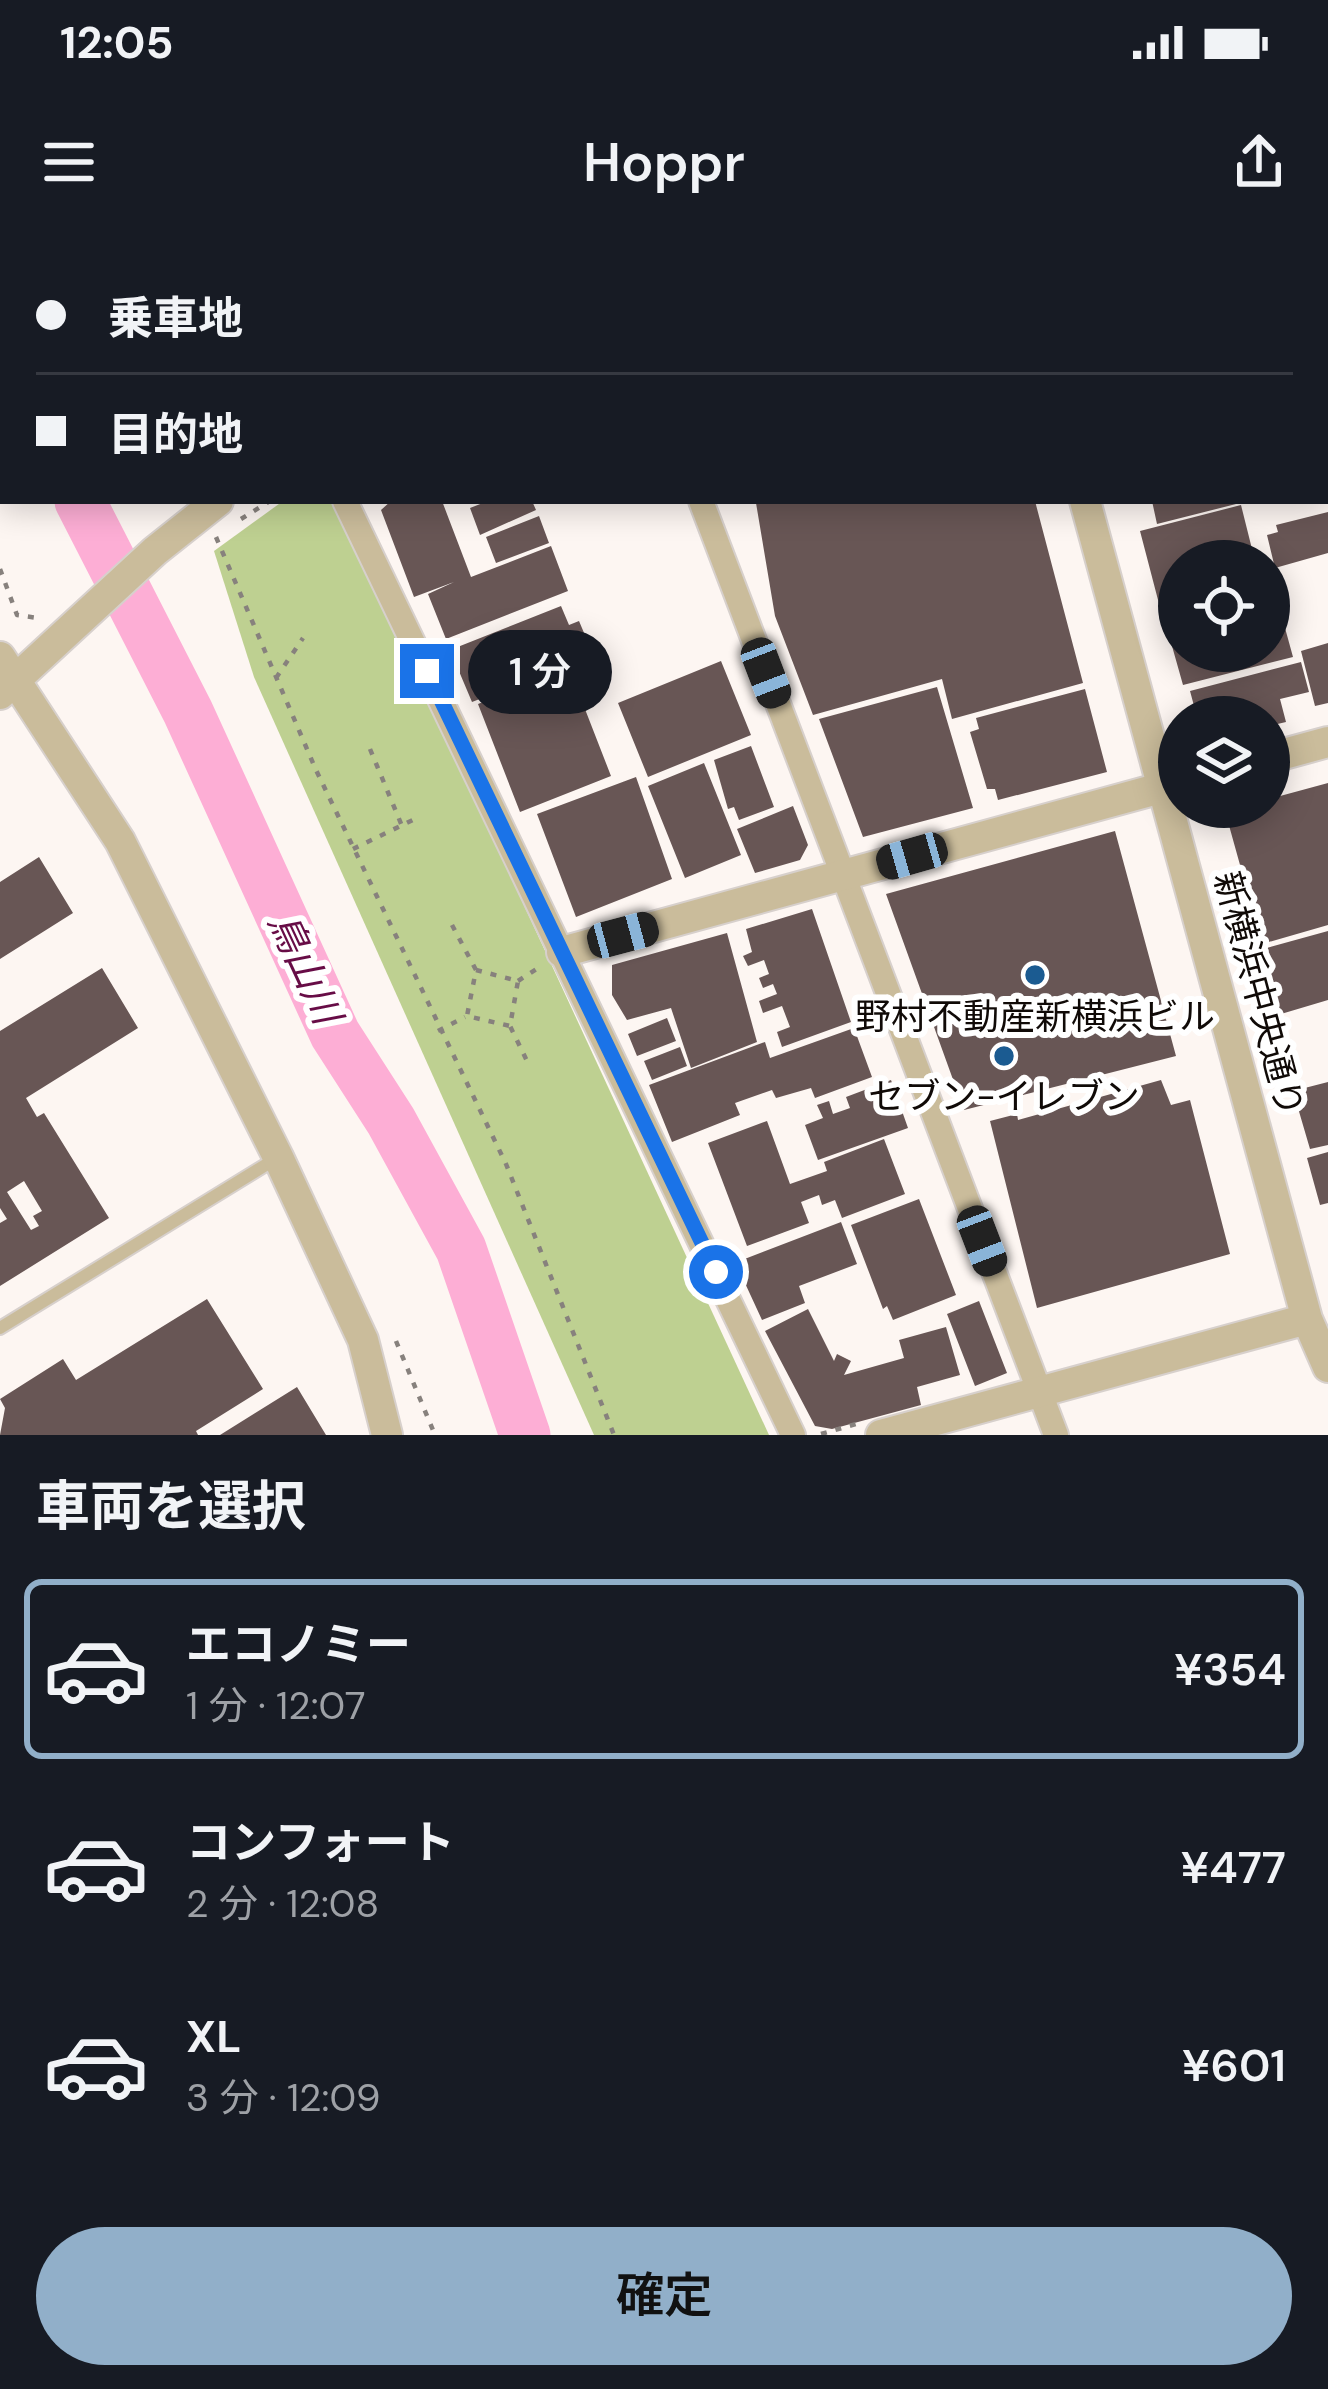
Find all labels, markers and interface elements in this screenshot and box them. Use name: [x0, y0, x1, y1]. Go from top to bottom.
text: 12:05: [60, 13, 173, 72]
text: Hoppr: [583, 127, 745, 198]
icon: menu: [36, 129, 102, 195]
icon: share: [1226, 129, 1292, 195]
text: 乗車地: [108, 289, 243, 348]
text: 目的地: [108, 405, 243, 464]
map controls: [1158, 540, 1290, 828]
button: locate: [1158, 540, 1290, 672]
callout: 1 分: [469, 629, 613, 713]
car: [736, 633, 796, 713]
route end: [400, 644, 454, 698]
text: 1 分: [509, 646, 571, 697]
button: layers: [1158, 696, 1290, 828]
car: [872, 829, 952, 883]
street label: 新横浜中央通り: [1204, 866, 1314, 1122]
water label: 鳥山川: [257, 904, 355, 1035]
car: [584, 908, 662, 962]
marker: 野村不動産新横浜ビル: [1022, 962, 1048, 988]
place label: 野村不動産新横浜ビル: [855, 993, 1215, 1040]
marker: セブン-イレブン: [991, 1043, 1017, 1069]
place label: セブン-イレブン: [868, 1073, 1140, 1120]
car: [952, 1201, 1012, 1281]
route start: [689, 1245, 743, 1299]
text: 車両を選択: [36, 1471, 306, 1542]
icon: car: [42, 1615, 150, 1723]
text: エコノミー: [186, 1615, 411, 1674]
text: ¥354: [1174, 1640, 1286, 1699]
text: 1 分 · 12:07: [186, 1680, 365, 1731]
icon: car: [42, 1813, 150, 1921]
text: コンフォート: [186, 1813, 455, 1872]
text: ¥477: [1180, 1838, 1286, 1897]
text: 2 分 · 12:08: [186, 1878, 379, 1929]
text: XL: [186, 2007, 241, 2066]
icon: car: [42, 2011, 150, 2119]
text: ¥601: [1182, 2036, 1286, 2095]
text: 3 分 · 12:09: [186, 2072, 381, 2123]
button: 確定: [36, 2227, 1292, 2365]

